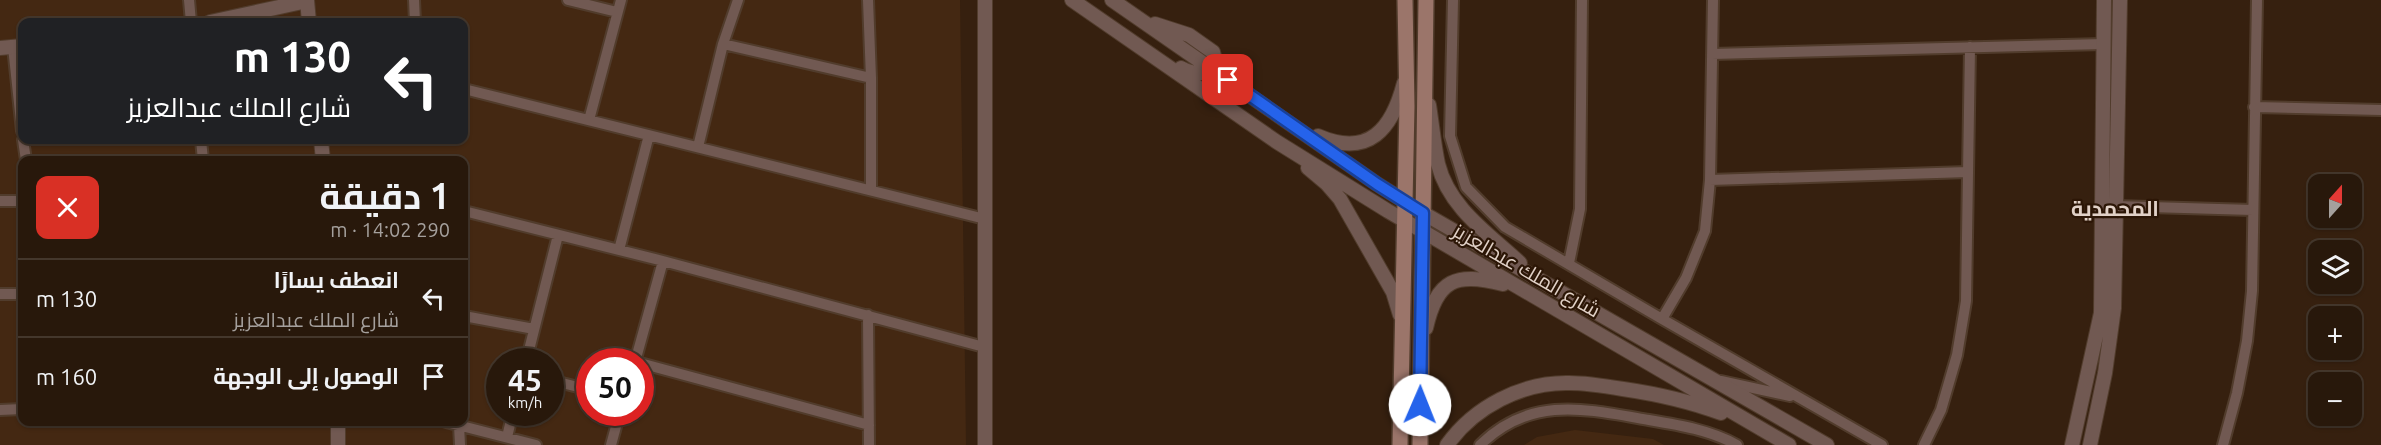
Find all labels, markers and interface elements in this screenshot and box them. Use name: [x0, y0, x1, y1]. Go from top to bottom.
text: 130 m: [234, 33, 351, 80]
icon: left: [372, 42, 450, 120]
pin: [1202, 54, 1253, 105]
icon: arrive: [1211, 63, 1244, 96]
text: شارع الملك عبدالعزيز: [127, 92, 351, 122]
north arrow: [2308, 174, 2362, 228]
map controls: [2308, 174, 2362, 426]
text: 1 دقيقة: [319, 175, 450, 216]
button: close: [36, 176, 99, 239]
district label: المحمدية: [2071, 196, 2159, 221]
text: 290 m · 14:02: [330, 218, 450, 241]
street label: شارع الملك عبدالعزيز: [1447, 218, 1605, 324]
button: layers: [2308, 240, 2362, 294]
text: انعطف يسارًا: [274, 267, 399, 292]
icon: left: [417, 282, 450, 315]
text: 130 m: [36, 286, 97, 311]
button: +: [2308, 306, 2362, 360]
text: شارع الملك عبدالعزيز: [233, 308, 399, 331]
speed limit sign: 50: [576, 348, 654, 426]
icon: arrive: [417, 360, 450, 393]
text: الوصول إلى الوجهة: [213, 363, 399, 388]
text: 45: [508, 363, 542, 397]
text: 160 m: [36, 364, 97, 389]
button: −: [2308, 372, 2362, 426]
position arrow: [1388, 373, 1452, 437]
text: km/h: [508, 394, 542, 411]

